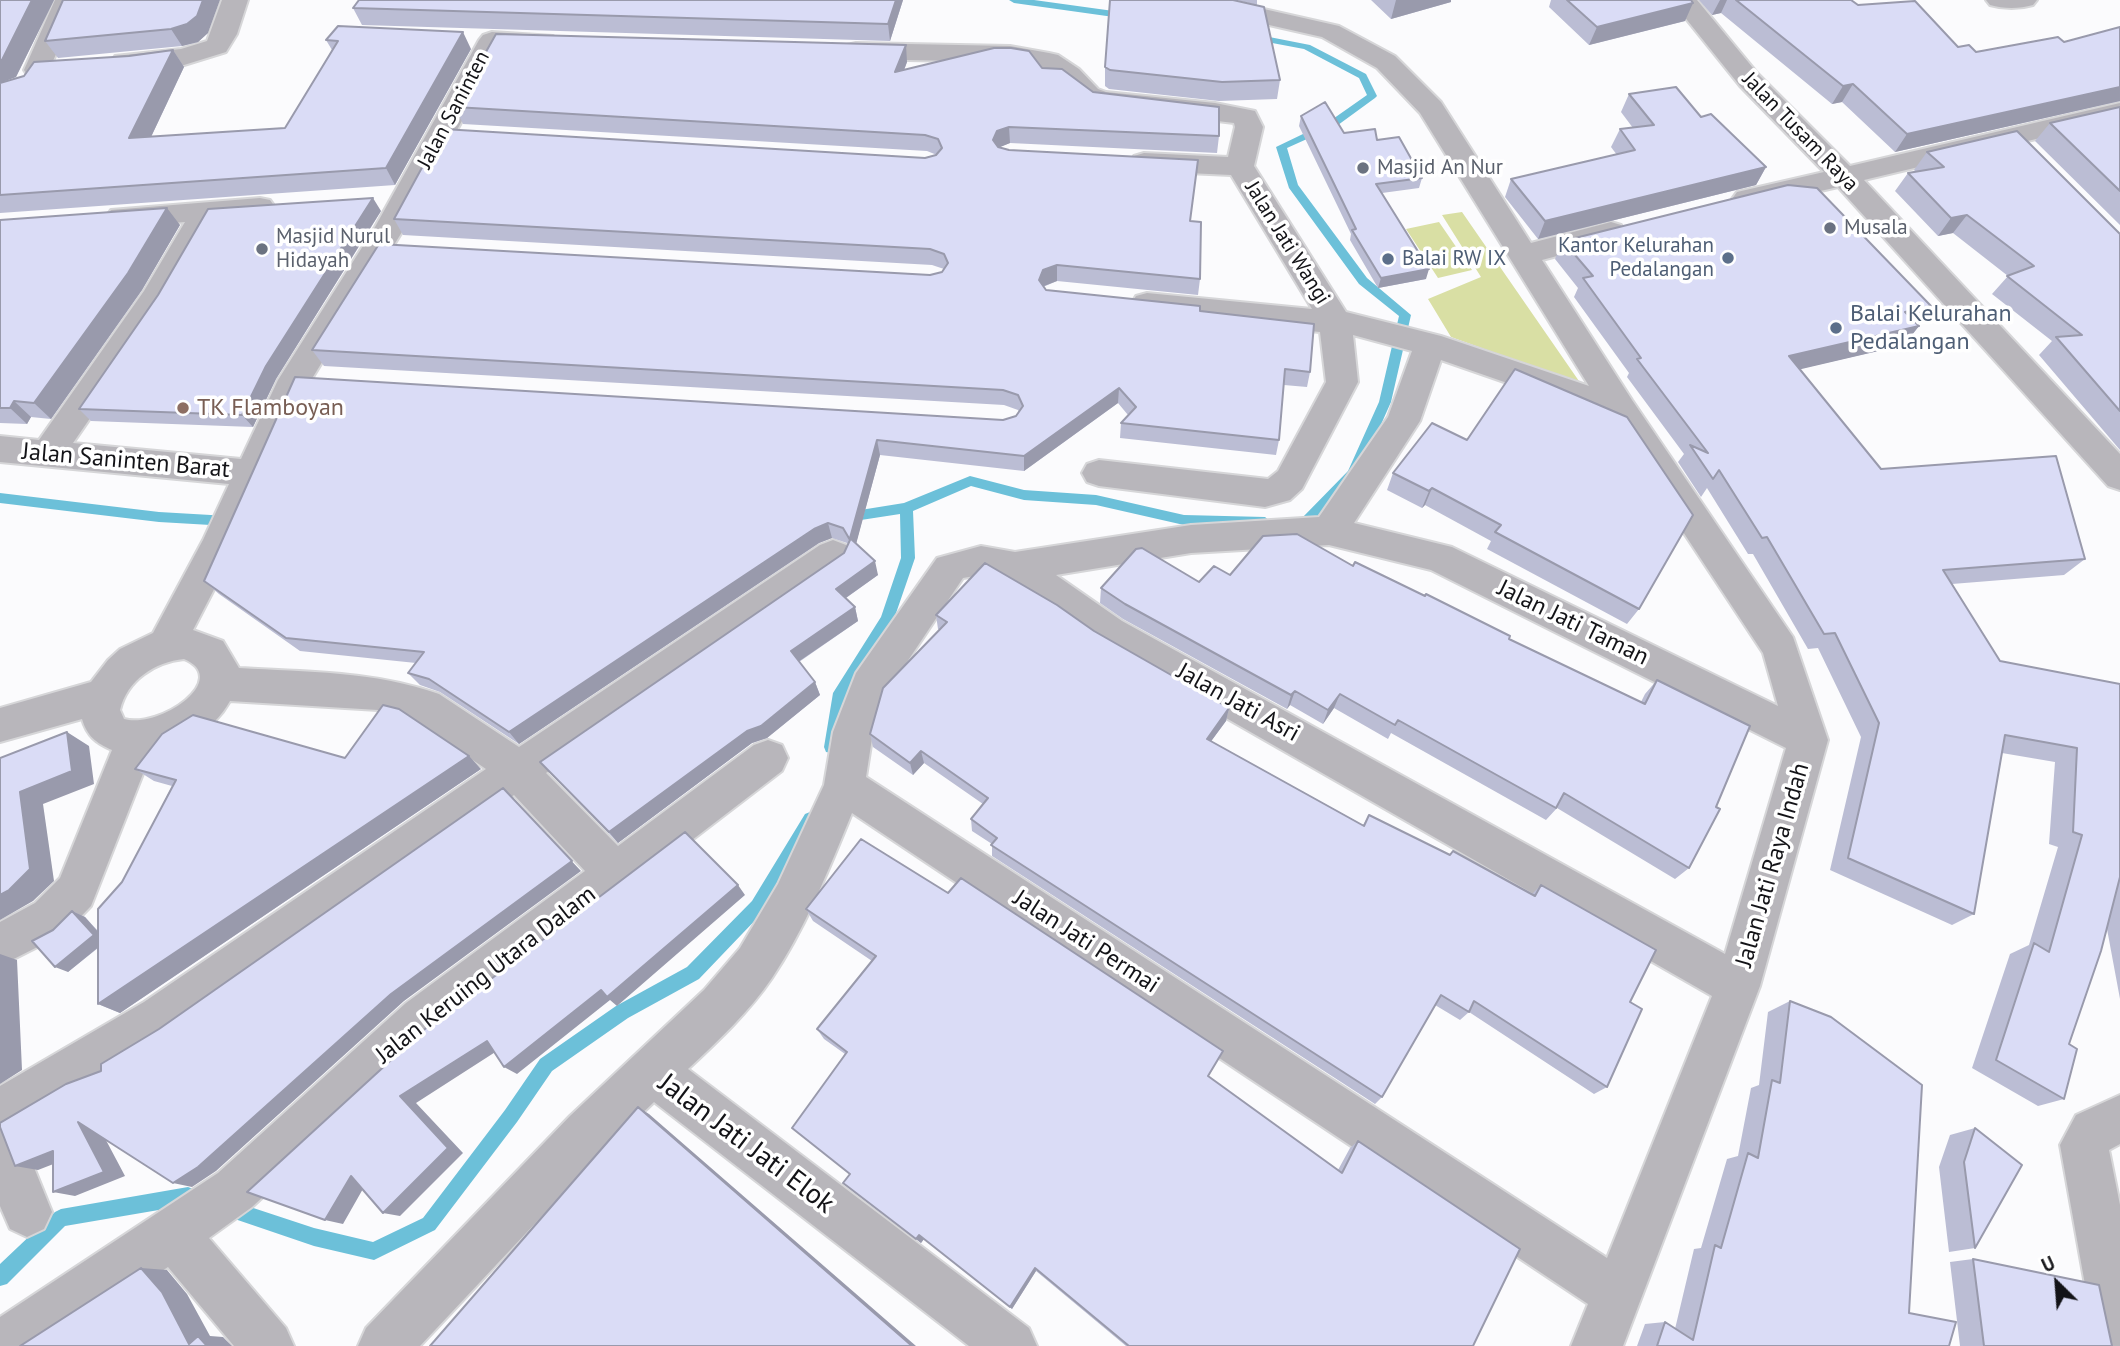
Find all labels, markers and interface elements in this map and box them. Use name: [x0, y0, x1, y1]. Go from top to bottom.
street label: Jalan Saninten: [413, 47, 495, 173]
street label: Jalan Tusam Raya: [1737, 67, 1863, 197]
place label: Masjid An Nur: [1377, 155, 1503, 181]
marker: Masjid An Nur: [1355, 160, 1371, 176]
street label: Jalan Jati Wangi: [1239, 177, 1335, 309]
place label: Musala: [1844, 215, 1908, 241]
marker: Musala: [1822, 220, 1838, 236]
place label: Masjid Nurul Hidayah: [276, 224, 390, 274]
place label: Kantor Kelurahan Pedalangan: [1558, 233, 1714, 283]
marker: Masjid Nurul Hidayah: [254, 241, 270, 257]
place label: Balai RW IX: [1402, 246, 1506, 272]
marker: Kantor Kelurahan Pedalangan: [1720, 250, 1736, 266]
marker: Balai RW IX: [1380, 251, 1396, 267]
place label: Balai Kelurahan Pedalangan: [1850, 300, 2012, 356]
marker: Balai Kelurahan Pedalangan: [1828, 320, 1844, 336]
place label: TK Flamboyan: [197, 394, 344, 422]
marker: TK Flamboyan: [175, 400, 191, 416]
street label: Jalan Saninten Barat: [21, 438, 231, 484]
street label: Jalan Jati Taman: [1493, 574, 1653, 672]
street label: Jalan Jati Asri: [1172, 657, 1304, 749]
street label: Jalan Jati Raya Indah: [1730, 760, 1816, 970]
street label: Jalan Keruing Utara Dalam: [370, 880, 602, 1070]
street label: Jalan Jati Permai: [1008, 884, 1164, 1000]
street label: Jalan Jati Jati Elok: [651, 1067, 841, 1221]
north arrow: [2022, 1248, 2092, 1318]
text: U: [2038, 1251, 2059, 1277]

